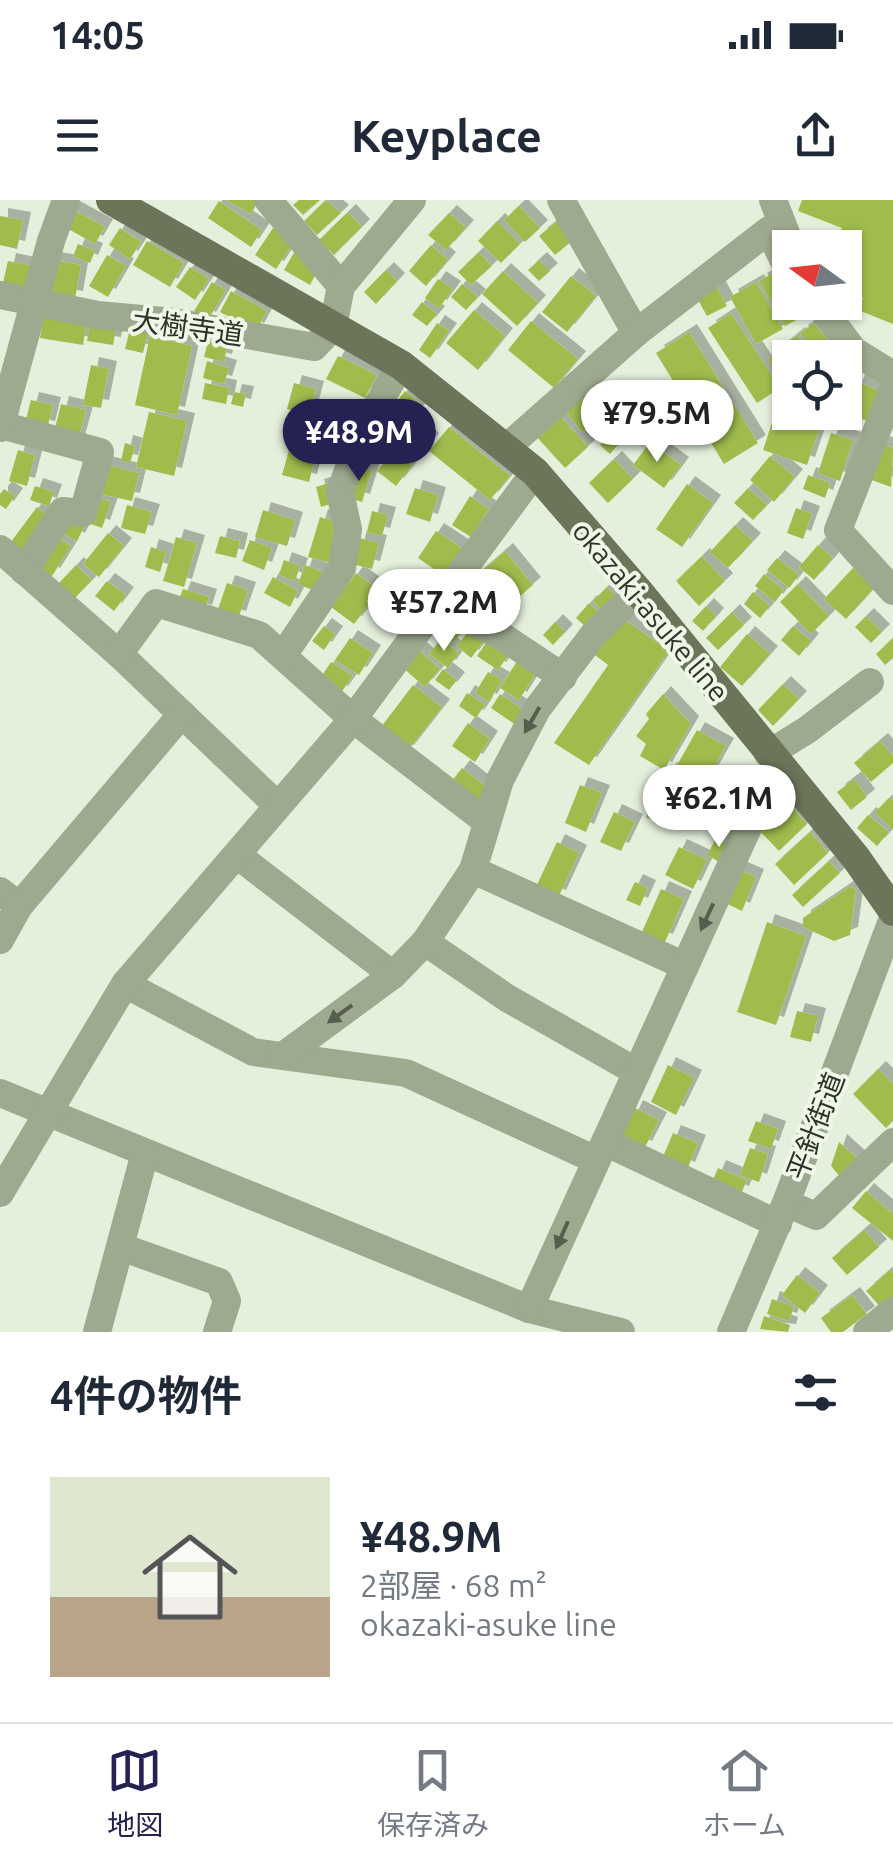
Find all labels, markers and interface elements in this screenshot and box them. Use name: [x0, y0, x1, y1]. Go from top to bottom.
text: 14:05: [50, 14, 145, 56]
icon: menu: [50, 108, 105, 163]
icon: share: [788, 108, 843, 163]
text: Keyplace: [351, 110, 542, 161]
north arrow: [772, 230, 862, 320]
map controls: [772, 230, 862, 430]
street label: 大樹寺道: [130, 304, 246, 350]
button: locate: [772, 340, 862, 430]
pin: ¥79.5M: [576, 380, 738, 465]
text: ¥79.5M: [603, 394, 711, 430]
pin: ¥48.9M: [278, 399, 440, 484]
text: ¥48.9M: [305, 413, 413, 449]
street label: okazaki-asuke line: [567, 515, 735, 707]
pin: ¥57.2M: [363, 569, 525, 654]
text: ¥57.2M: [390, 583, 498, 619]
one-way arrow: [524, 706, 541, 734]
pin: ¥62.1M: [638, 765, 800, 850]
text: ¥62.1M: [665, 779, 773, 815]
one-way arrow: [699, 902, 715, 932]
one-way arrow: [327, 1003, 353, 1023]
street label: 平針街道: [780, 1068, 850, 1184]
one-way arrow: [554, 1221, 571, 1250]
icon: filters: [788, 1365, 843, 1420]
text: 4件の物件: [50, 1372, 242, 1419]
text: ¥48.9M: [360, 1513, 502, 1560]
icon: home: [130, 1517, 250, 1637]
text: 2部屋 · 68 m²: [360, 1567, 547, 1603]
text: okazaki-asuke line: [360, 1606, 617, 1642]
tab: 地図: [107, 1743, 163, 1843]
tab: 保存済み: [377, 1743, 489, 1843]
tab: ホーム: [703, 1743, 786, 1843]

